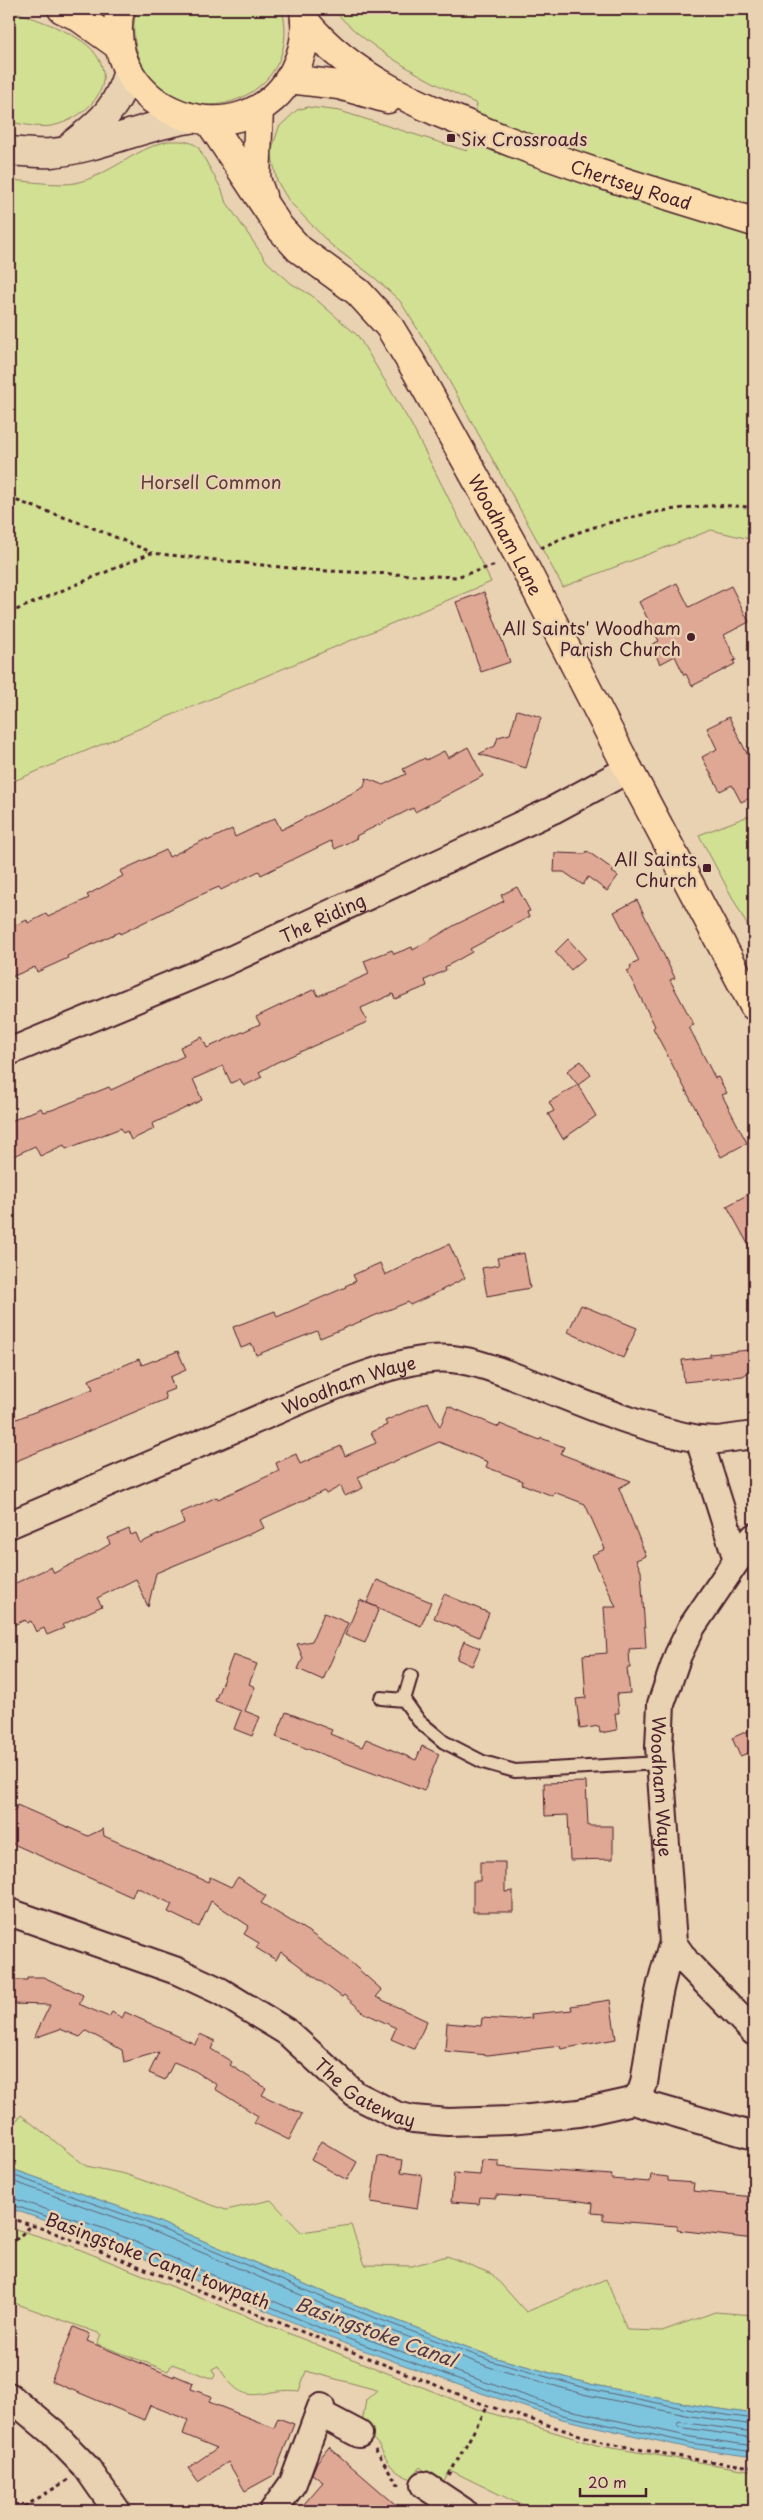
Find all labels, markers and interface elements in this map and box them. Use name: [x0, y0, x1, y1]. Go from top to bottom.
place label: Six Crossroads: [461, 125, 587, 152]
marker: Six Crossroads: [445, 132, 457, 144]
street label: Chertsey Road: [567, 151, 695, 216]
park label: Horsell Common: [140, 468, 282, 495]
street label: Woodham Lane: [462, 469, 550, 600]
place label: All Saints' Woodham Parish Church: [503, 614, 681, 662]
marker: All Saints' Woodham Parish Church: [685, 631, 697, 643]
place label: All Saints Church: [614, 845, 697, 893]
marker: All Saints Church: [701, 862, 713, 874]
street label: The Riding: [275, 886, 369, 949]
street label: Woodham Waye: [277, 1348, 418, 1420]
street label: Woodham Waye: [645, 1715, 680, 1858]
street label: The Gateway: [309, 2050, 418, 2133]
street label: Basingstoke Canal towpath: [42, 2205, 274, 2315]
water label: Basingstoke Canal: [292, 2289, 463, 2374]
scale bar: [580, 2465, 647, 2497]
text: 20 m: [588, 2470, 627, 2493]

